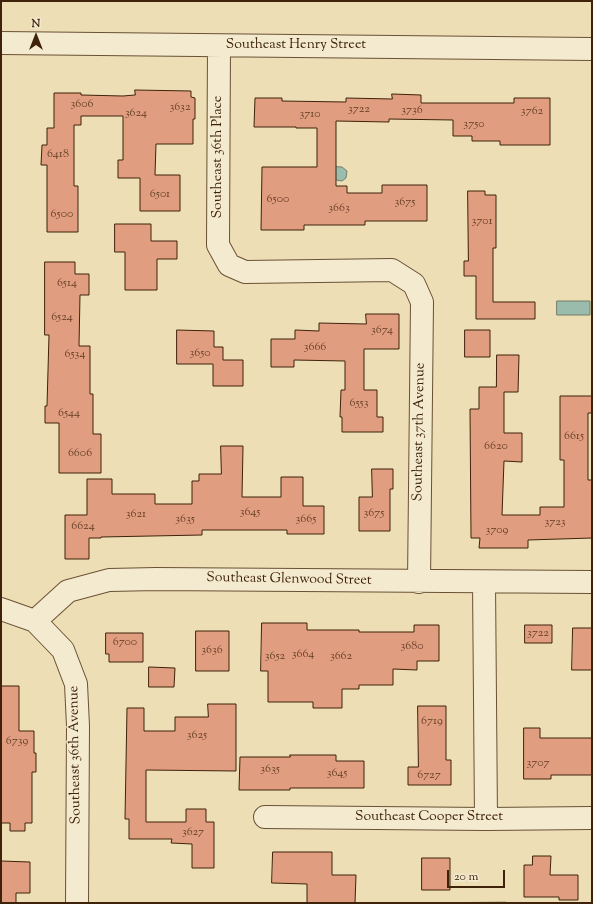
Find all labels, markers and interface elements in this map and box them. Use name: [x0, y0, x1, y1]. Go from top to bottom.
north arrow: [16, 16, 56, 56]
text: N: [32, 16, 40, 32]
street label: Southeast Henry Street: [226, 38, 366, 54]
street label: Southeast 36th Place: [211, 96, 227, 218]
house number: 3606: [70, 98, 94, 112]
house number: 3632: [169, 101, 191, 115]
house number: 3722: [348, 103, 370, 117]
house number: 3736: [401, 104, 423, 118]
house number: 3762: [521, 105, 543, 119]
house number: 3624: [125, 107, 147, 121]
house number: 3710: [299, 108, 321, 122]
house number: 3750: [463, 118, 485, 132]
house number: 6418: [47, 148, 69, 162]
house number: 6501: [150, 188, 170, 202]
house number: 6500: [267, 193, 289, 207]
house number: 3675: [395, 196, 415, 210]
house number: 3663: [328, 202, 350, 216]
house number: 6500: [51, 208, 73, 222]
house number: 3701: [472, 215, 492, 229]
house number: 6514: [57, 277, 77, 291]
house number: 6524: [51, 311, 73, 325]
house number: 3674: [371, 324, 393, 338]
house number: 3666: [304, 341, 326, 355]
house number: 3650: [189, 347, 211, 361]
house number: 6534: [65, 348, 85, 362]
street label: Southeast 37th Avenue: [410, 363, 430, 501]
house number: 6553: [349, 397, 369, 411]
house number: 6544: [58, 407, 80, 421]
house number: 6615: [564, 430, 584, 444]
house number: 6620: [484, 440, 508, 454]
house number: 6606: [68, 447, 92, 461]
house number: 3645: [240, 506, 260, 520]
house number: 3675: [364, 507, 384, 521]
house number: 3621: [126, 508, 146, 522]
house number: 3635: [175, 513, 195, 527]
house number: 3665: [296, 513, 316, 527]
house number: 3723: [544, 516, 566, 530]
house number: 6624: [71, 520, 95, 534]
house number: 3709: [486, 524, 508, 538]
street label: Southeast Glenwood Street: [206, 570, 372, 590]
house number: 3722: [527, 627, 549, 641]
house number: 6700: [113, 636, 137, 650]
house number: 3680: [400, 640, 424, 654]
house number: 3636: [201, 644, 223, 658]
house number: 3664: [292, 648, 314, 662]
house number: 3652: [265, 650, 285, 664]
house number: 3662: [330, 650, 352, 664]
street label: Southeast 36th Avenue: [66, 686, 86, 824]
house number: 6719: [421, 715, 443, 729]
house number: 3625: [187, 729, 207, 743]
house number: 6739: [6, 735, 28, 749]
house number: 3707: [527, 757, 549, 771]
house number: 3635: [260, 763, 280, 777]
house number: 3645: [327, 767, 347, 781]
house number: 6727: [417, 769, 441, 783]
street label: Southeast Cooper Street: [355, 810, 503, 826]
house number: 3627: [182, 826, 204, 840]
scale bar: [449, 862, 507, 888]
text: 20 m: [454, 868, 478, 886]

